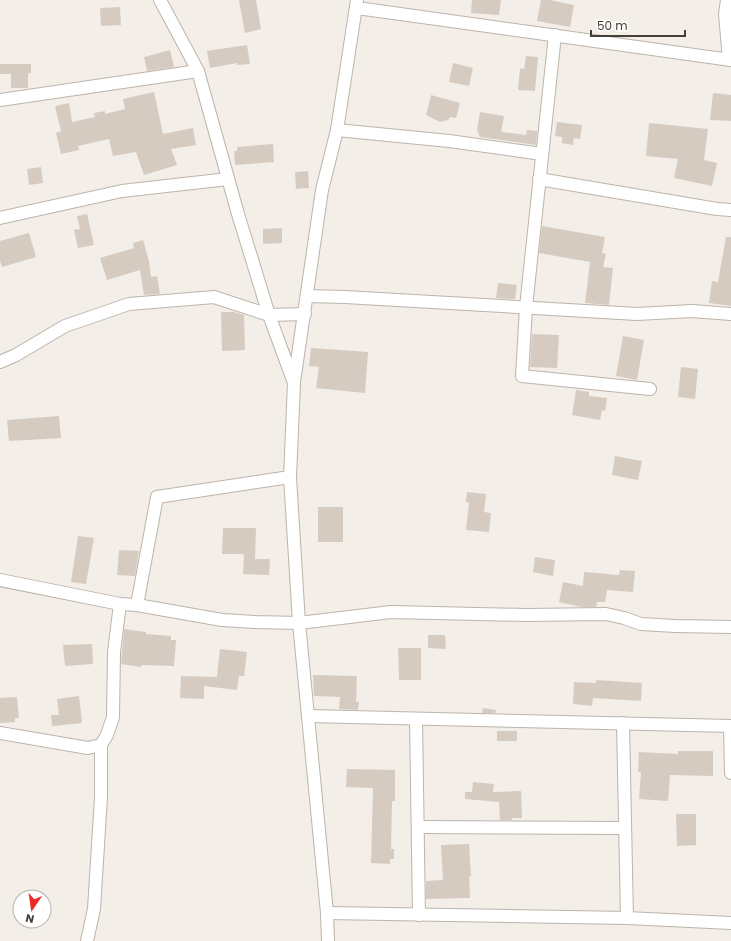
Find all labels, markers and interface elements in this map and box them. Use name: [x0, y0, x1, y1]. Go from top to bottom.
scale bar: [591, 12, 685, 38]
text: 50 m: [597, 17, 628, 34]
north arrow: [12, 889, 52, 929]
text: N: [24, 910, 36, 927]

